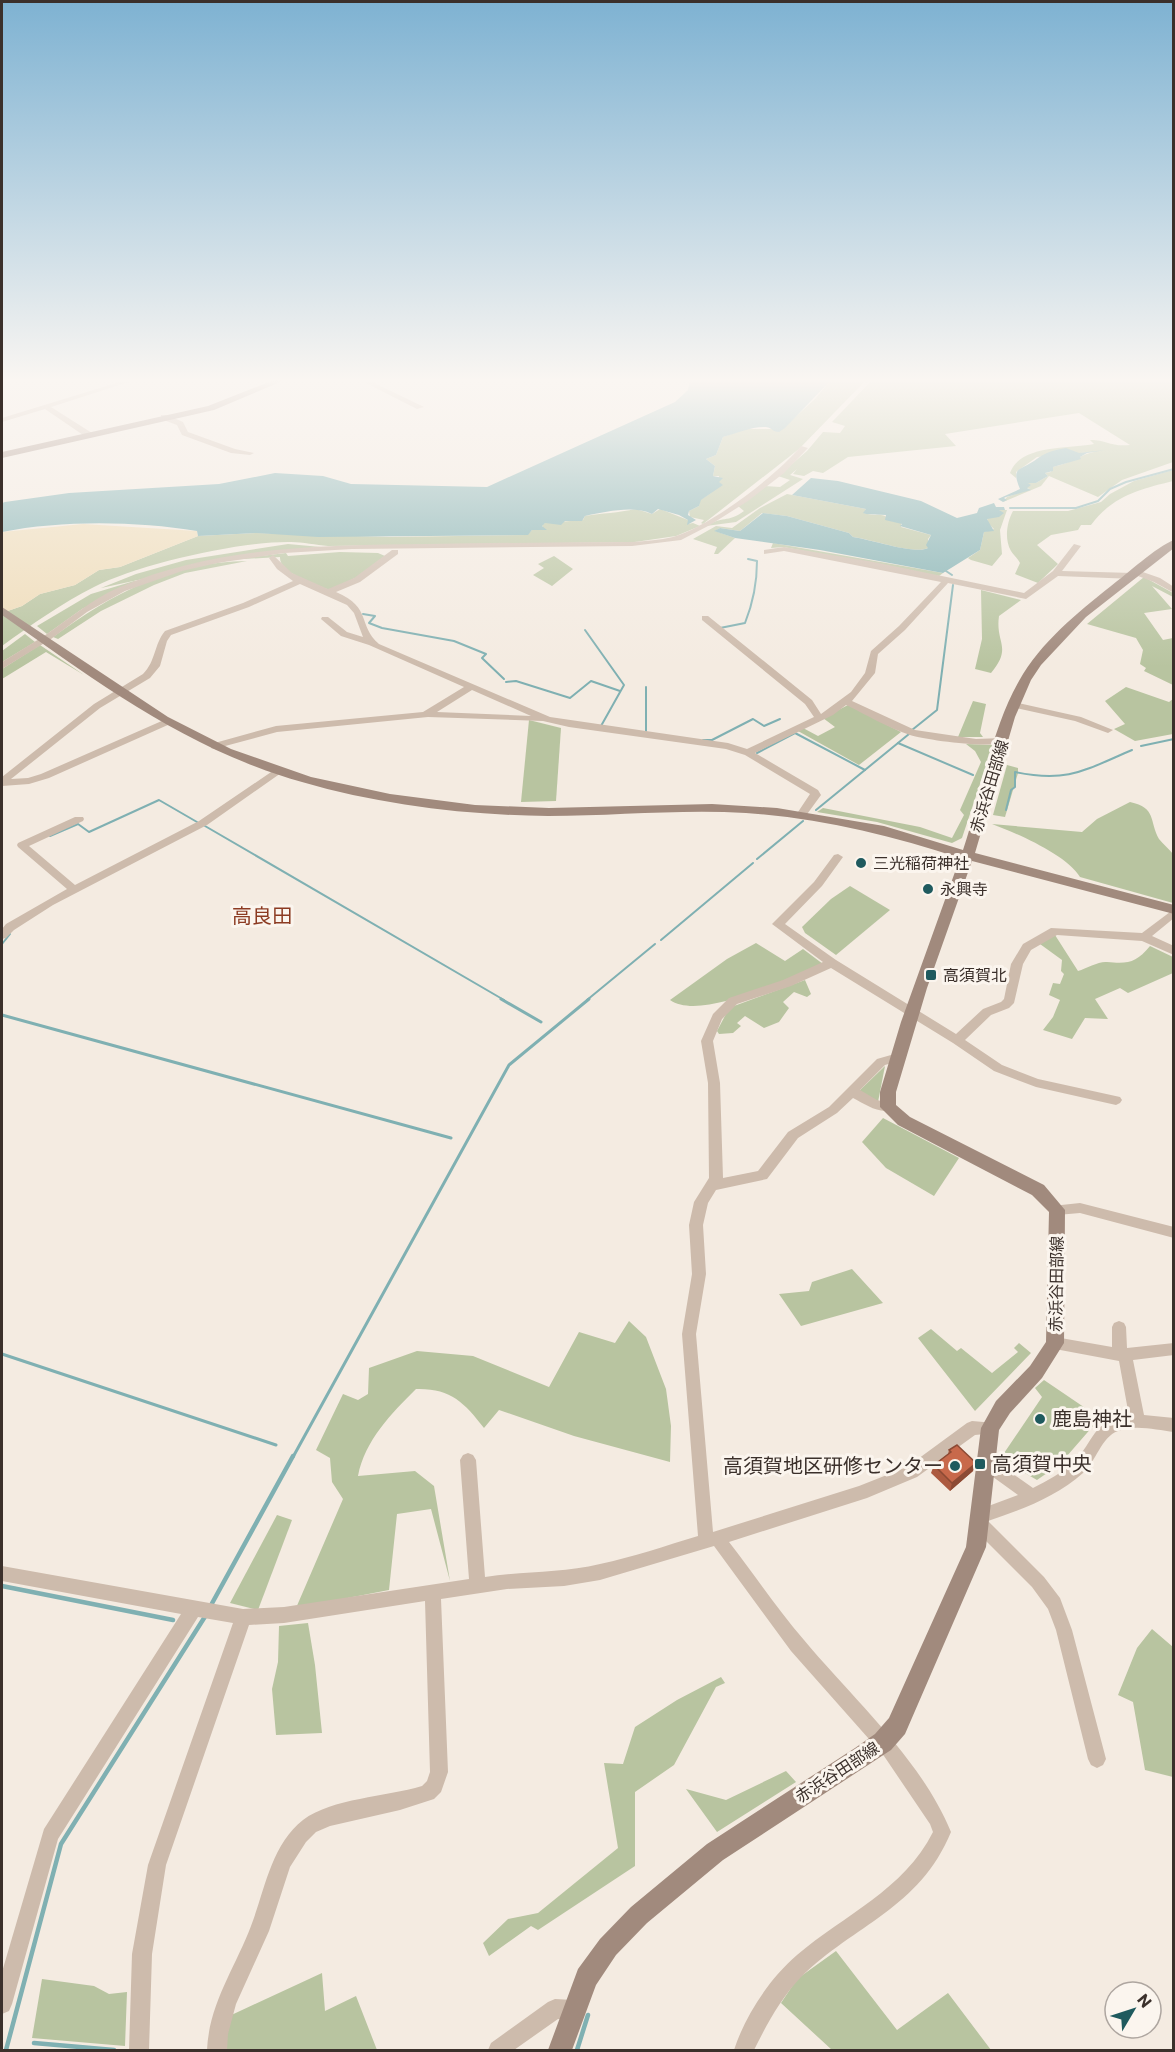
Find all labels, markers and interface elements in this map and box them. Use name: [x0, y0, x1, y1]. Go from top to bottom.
street label: 赤浜谷田部線: [965, 737, 1012, 835]
place label: 三光稲荷神社: [873, 853, 969, 872]
marker: 三光稲荷神社: [854, 856, 868, 870]
place label: 永興寺: [940, 879, 988, 898]
marker: 永興寺: [921, 882, 935, 896]
district label: 高良田: [232, 903, 292, 927]
place label: 高須賀北: [943, 965, 1007, 984]
marker: 高須賀北: [924, 968, 938, 982]
street label: 赤浜谷田部線: [1045, 1236, 1066, 1332]
place label: 鹿島神社: [1052, 1406, 1132, 1430]
marker: 鹿島神社: [1033, 1412, 1047, 1426]
place label: 高須賀中央: [992, 1451, 1092, 1475]
place label: 高須賀地区研修センター: [723, 1453, 943, 1477]
marker: 高須賀中央: [973, 1457, 987, 1471]
marker: 高須賀地区研修センター: [948, 1459, 962, 1473]
street label: 赤浜谷田部線: [791, 1737, 882, 1806]
north arrow: [1103, 1980, 1163, 2040]
text: N: [1134, 1990, 1156, 2011]

